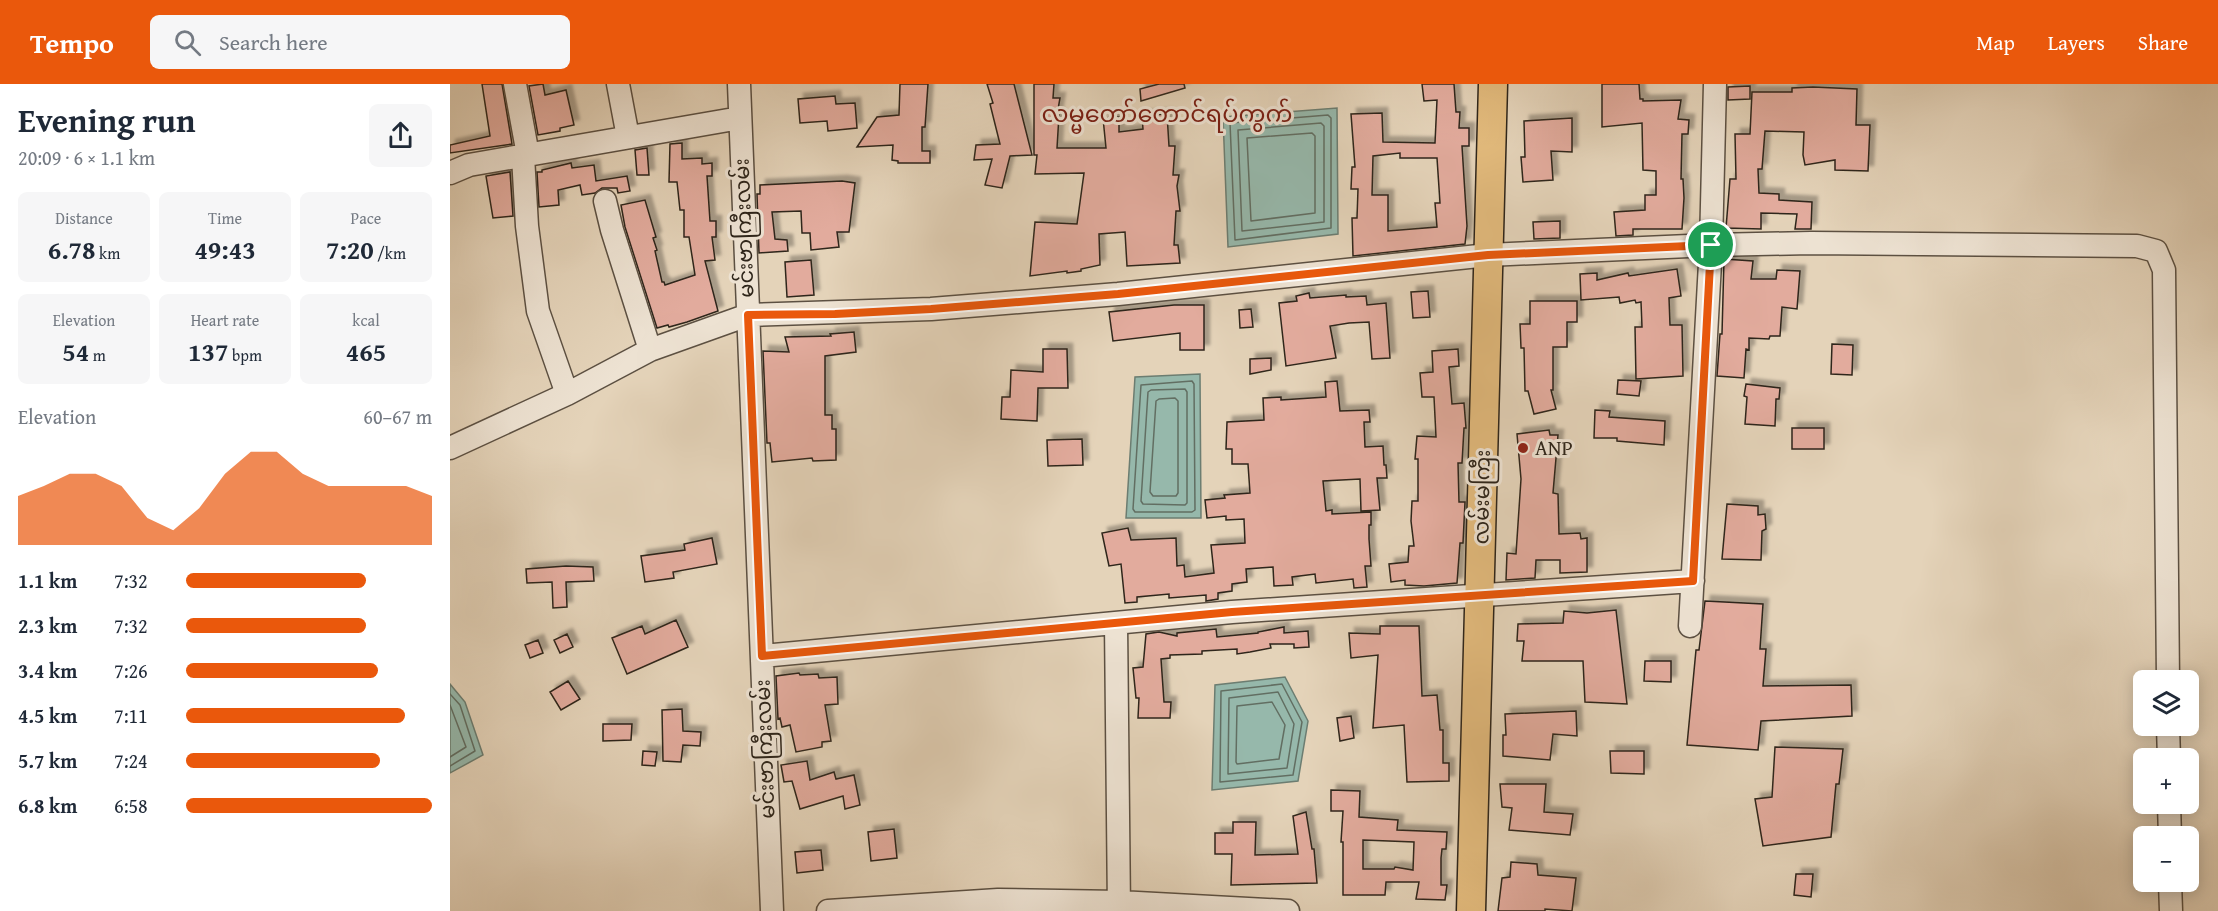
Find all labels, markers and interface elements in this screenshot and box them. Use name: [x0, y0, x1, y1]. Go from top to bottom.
search box: [150, 15, 570, 69]
text: Tempo: [30, 22, 114, 63]
icon: search: [171, 26, 204, 59]
text: Search here: [219, 26, 328, 58]
text: Map: [1976, 27, 2015, 58]
text: Layers: [2048, 27, 2105, 58]
text: Share: [2138, 27, 2188, 58]
text: Evening run: [18, 96, 195, 144]
district label: လမ္မတော်တောင်ရပ်ကွက်: [1041, 96, 1293, 134]
button: share: [369, 104, 432, 167]
text: 20:09 · 6 × 1.1 km: [18, 143, 155, 172]
street label: မင်းဗာကြီးလမ်း: [726, 158, 763, 298]
text: Distance: [55, 206, 113, 230]
text: Time: [208, 206, 242, 230]
text: Pace: [351, 206, 381, 230]
pin: [1685, 219, 1736, 270]
icon: arrive: [1694, 228, 1727, 261]
text: 6.78: [48, 230, 96, 269]
text: 49:43: [194, 230, 256, 269]
text: 7:20: [326, 230, 374, 269]
text: km: [96, 241, 120, 265]
text: /km: [374, 241, 406, 265]
text: Elevation: [53, 308, 115, 332]
text: Heart rate: [191, 308, 259, 332]
text: kcal: [352, 308, 380, 332]
text: 54: [62, 332, 89, 371]
text: 137: [188, 332, 228, 371]
text: 465: [346, 332, 386, 371]
text: m: [89, 343, 106, 367]
text: bpm: [228, 343, 262, 367]
text: Elevation: [18, 402, 96, 431]
text: 60–67 m: [363, 402, 432, 431]
place label: ANP: [1535, 432, 1573, 463]
marker: ANP: [1516, 441, 1530, 455]
street label: လမ်းမကြီး: [1465, 449, 1500, 545]
text: 1.1 km: [18, 566, 77, 595]
text: 7:32: [114, 566, 148, 595]
text: 2.3 km: [18, 611, 77, 640]
text: 7:32: [114, 611, 148, 640]
text: 3.4 km: [18, 656, 77, 685]
text: 7:26: [114, 656, 148, 685]
map controls: [2133, 670, 2199, 892]
button: layers: [2133, 670, 2199, 736]
street label: မင်းဗာကြီးလမ်း: [747, 679, 784, 819]
text: 4.5 km: [18, 701, 77, 730]
text: 7:11: [114, 701, 148, 730]
text: 5.7 km: [18, 746, 77, 775]
text: 7:24: [114, 746, 148, 775]
button: +: [2133, 748, 2199, 814]
text: 6.8 km: [18, 791, 77, 820]
text: 6:58: [114, 791, 148, 820]
button: −: [2133, 826, 2199, 892]

